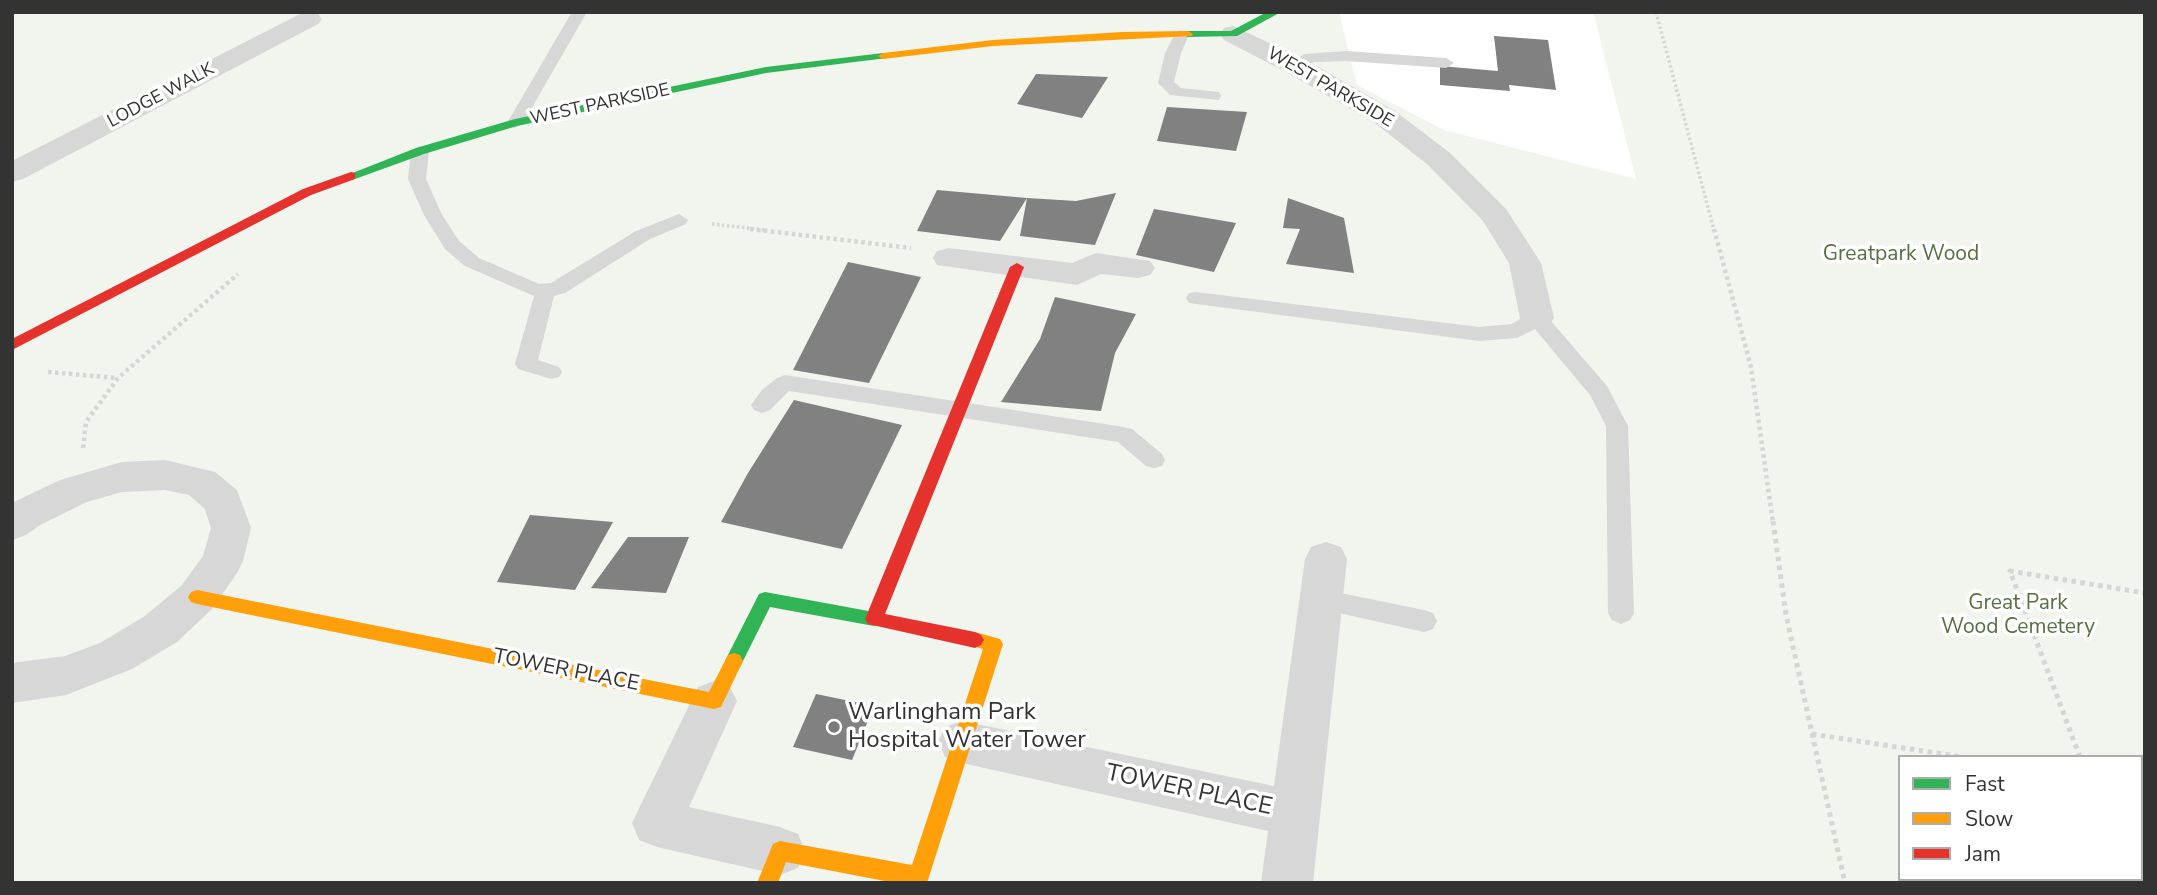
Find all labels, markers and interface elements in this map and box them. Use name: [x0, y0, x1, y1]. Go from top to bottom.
street label: WEST PARKSIDE: [1263, 43, 1397, 133]
street label: LODGE WALK: [104, 59, 218, 133]
street label: WEST PARKSIDE: [528, 80, 672, 130]
park label: Greatpark Wood: [1823, 242, 1979, 268]
park label: Great Park Wood Cemetery: [1941, 591, 2095, 641]
street label: TOWER PLACE: [491, 645, 641, 697]
place label: Warlingham Park Hospital Water Tower: [848, 699, 1086, 755]
marker: Warlingham Park Hospital Water Tower: [826, 719, 842, 735]
legend: [1898, 755, 2143, 881]
street label: TOWER PLACE: [1103, 759, 1275, 823]
text: Fast: [1965, 770, 2005, 798]
text: Slow: [1965, 805, 2013, 833]
text: Jam: [1965, 840, 2001, 868]

